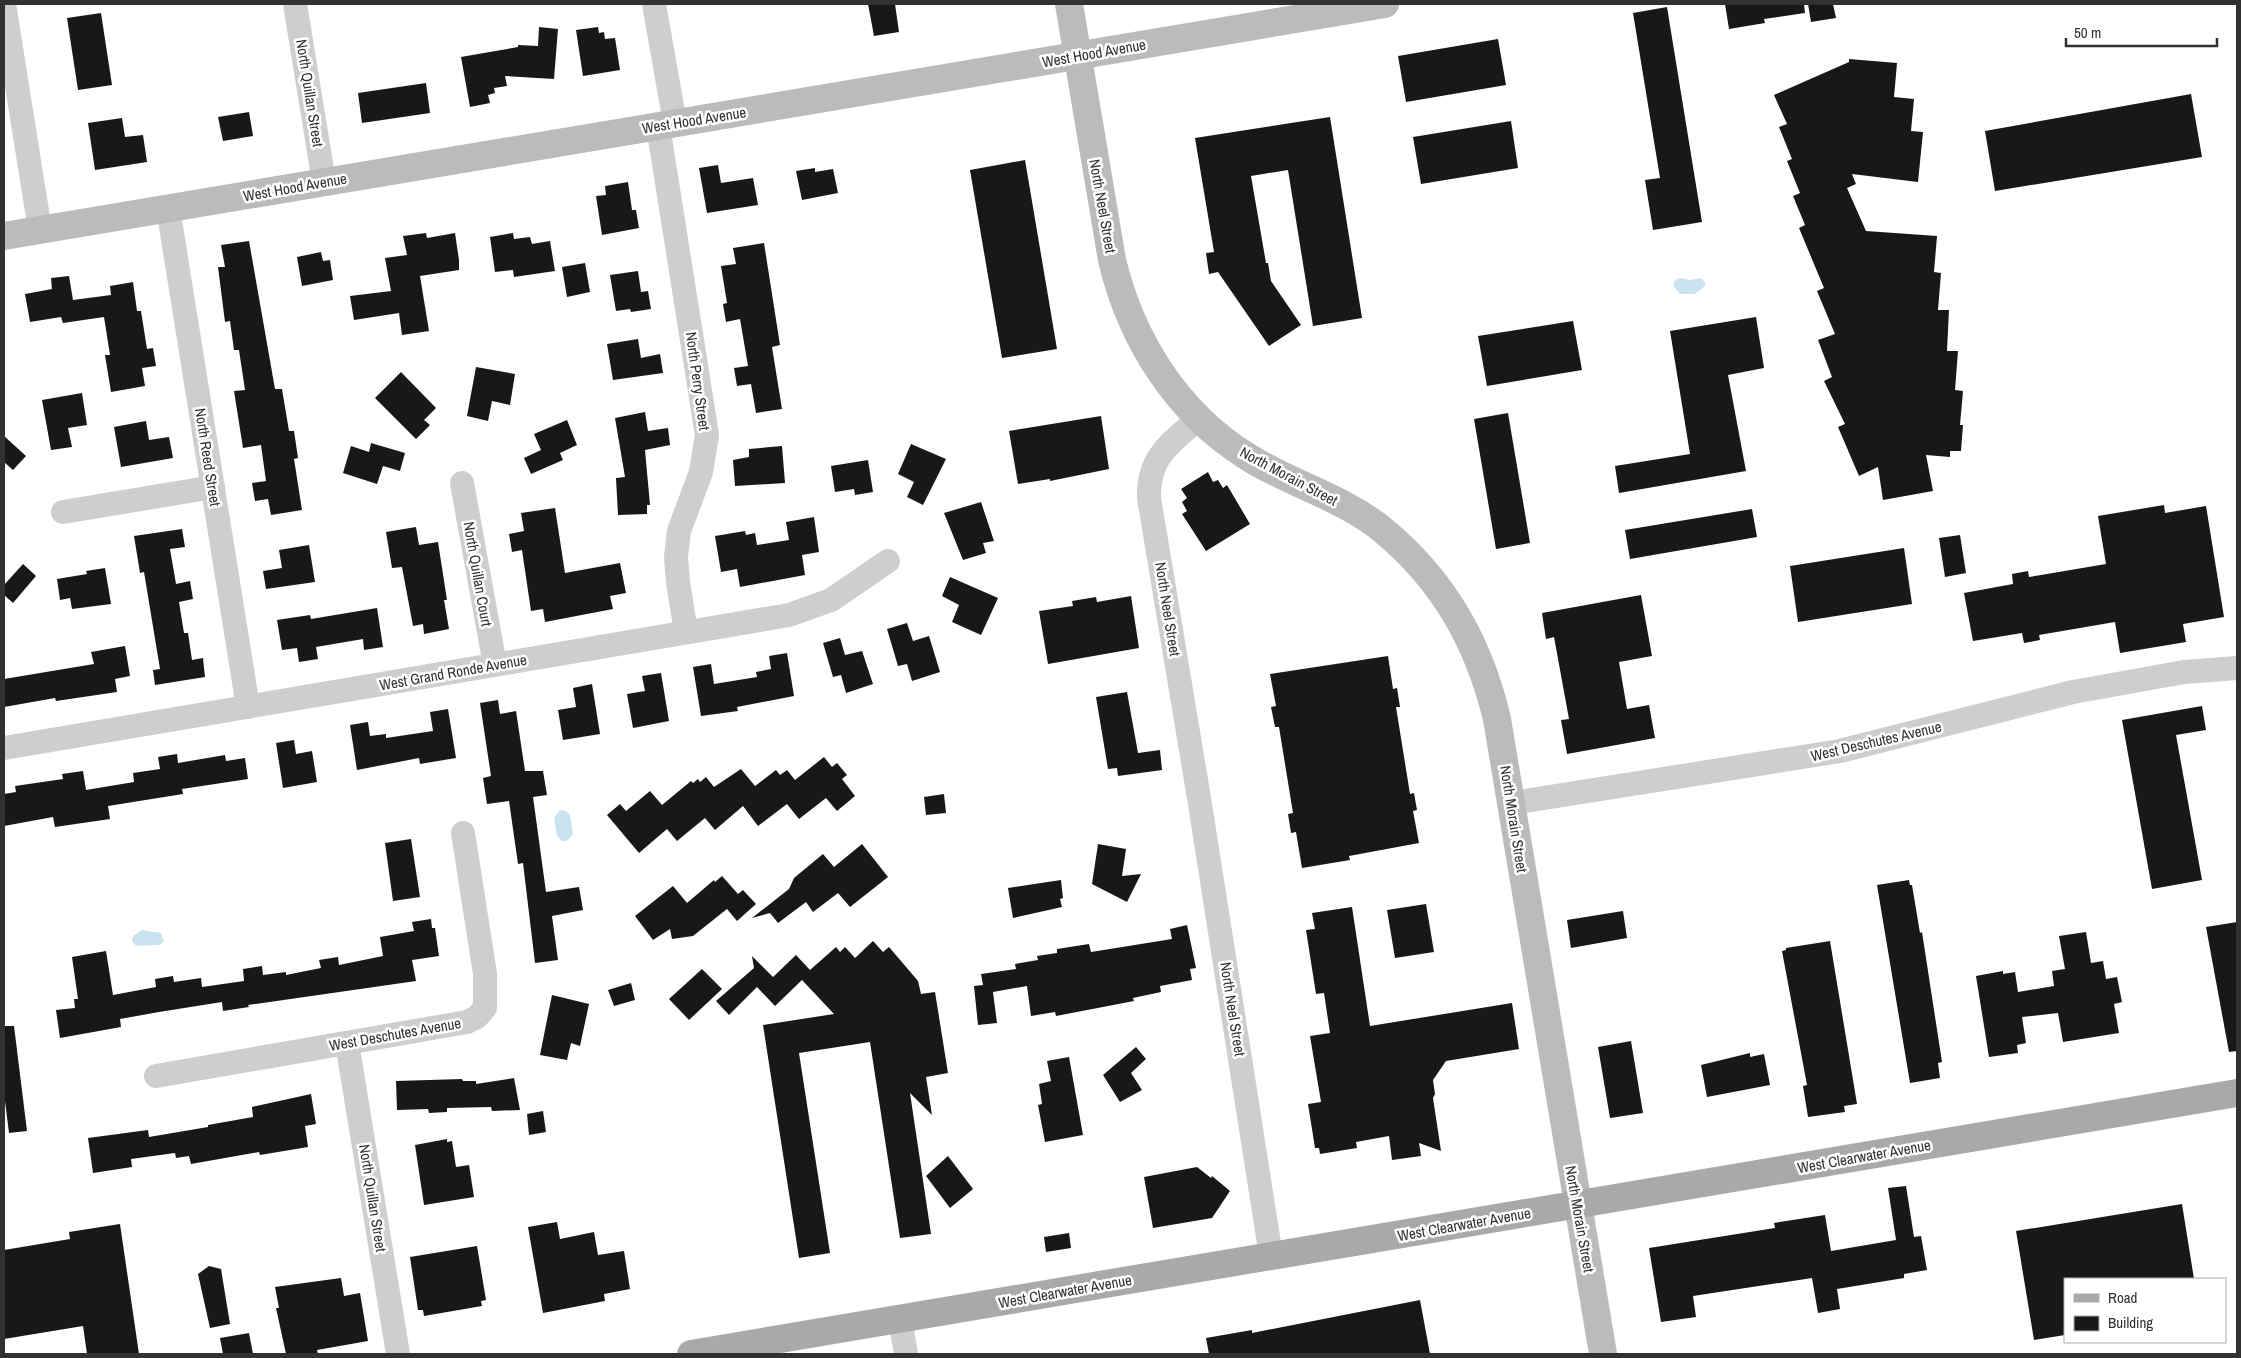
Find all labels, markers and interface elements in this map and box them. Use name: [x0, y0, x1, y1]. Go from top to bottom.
scale bar: [2066, 15, 2217, 47]
text: 50 m: [2074, 22, 2101, 43]
street label: West Hood Avenue: [1041, 34, 1148, 72]
street label: North Quillan Street: [291, 38, 329, 149]
street label: West Hood Avenue: [641, 101, 748, 139]
street label: North Neel Street: [1084, 157, 1122, 255]
street label: West Hood Avenue: [242, 168, 349, 206]
street label: North Perry Street: [681, 330, 715, 432]
street label: North Reed Street: [190, 406, 226, 508]
street label: North Morain Street: [1236, 441, 1342, 511]
street label: North Quillan Court: [458, 520, 498, 629]
street label: North Neel Street: [1150, 560, 1186, 658]
street label: West Grand Ronde Avenue: [378, 649, 529, 695]
street label: West Deschutes Avenue: [1809, 716, 1944, 766]
street label: North Morain Street: [1495, 764, 1533, 875]
street label: North Neel Street: [1215, 960, 1251, 1058]
street label: West Deschutes Avenue: [327, 1012, 463, 1056]
street label: West Clearwater Avenue: [1796, 1134, 1932, 1178]
street label: North Quillan Street: [354, 1143, 392, 1254]
street label: North Morain Street: [1560, 1164, 1600, 1275]
street label: West Clearwater Avenue: [1396, 1202, 1532, 1246]
street label: West Clearwater Avenue: [997, 1269, 1133, 1313]
legend: [2064, 1278, 2226, 1343]
text: Road: [2108, 1287, 2137, 1308]
text: Building: [2108, 1312, 2153, 1333]

